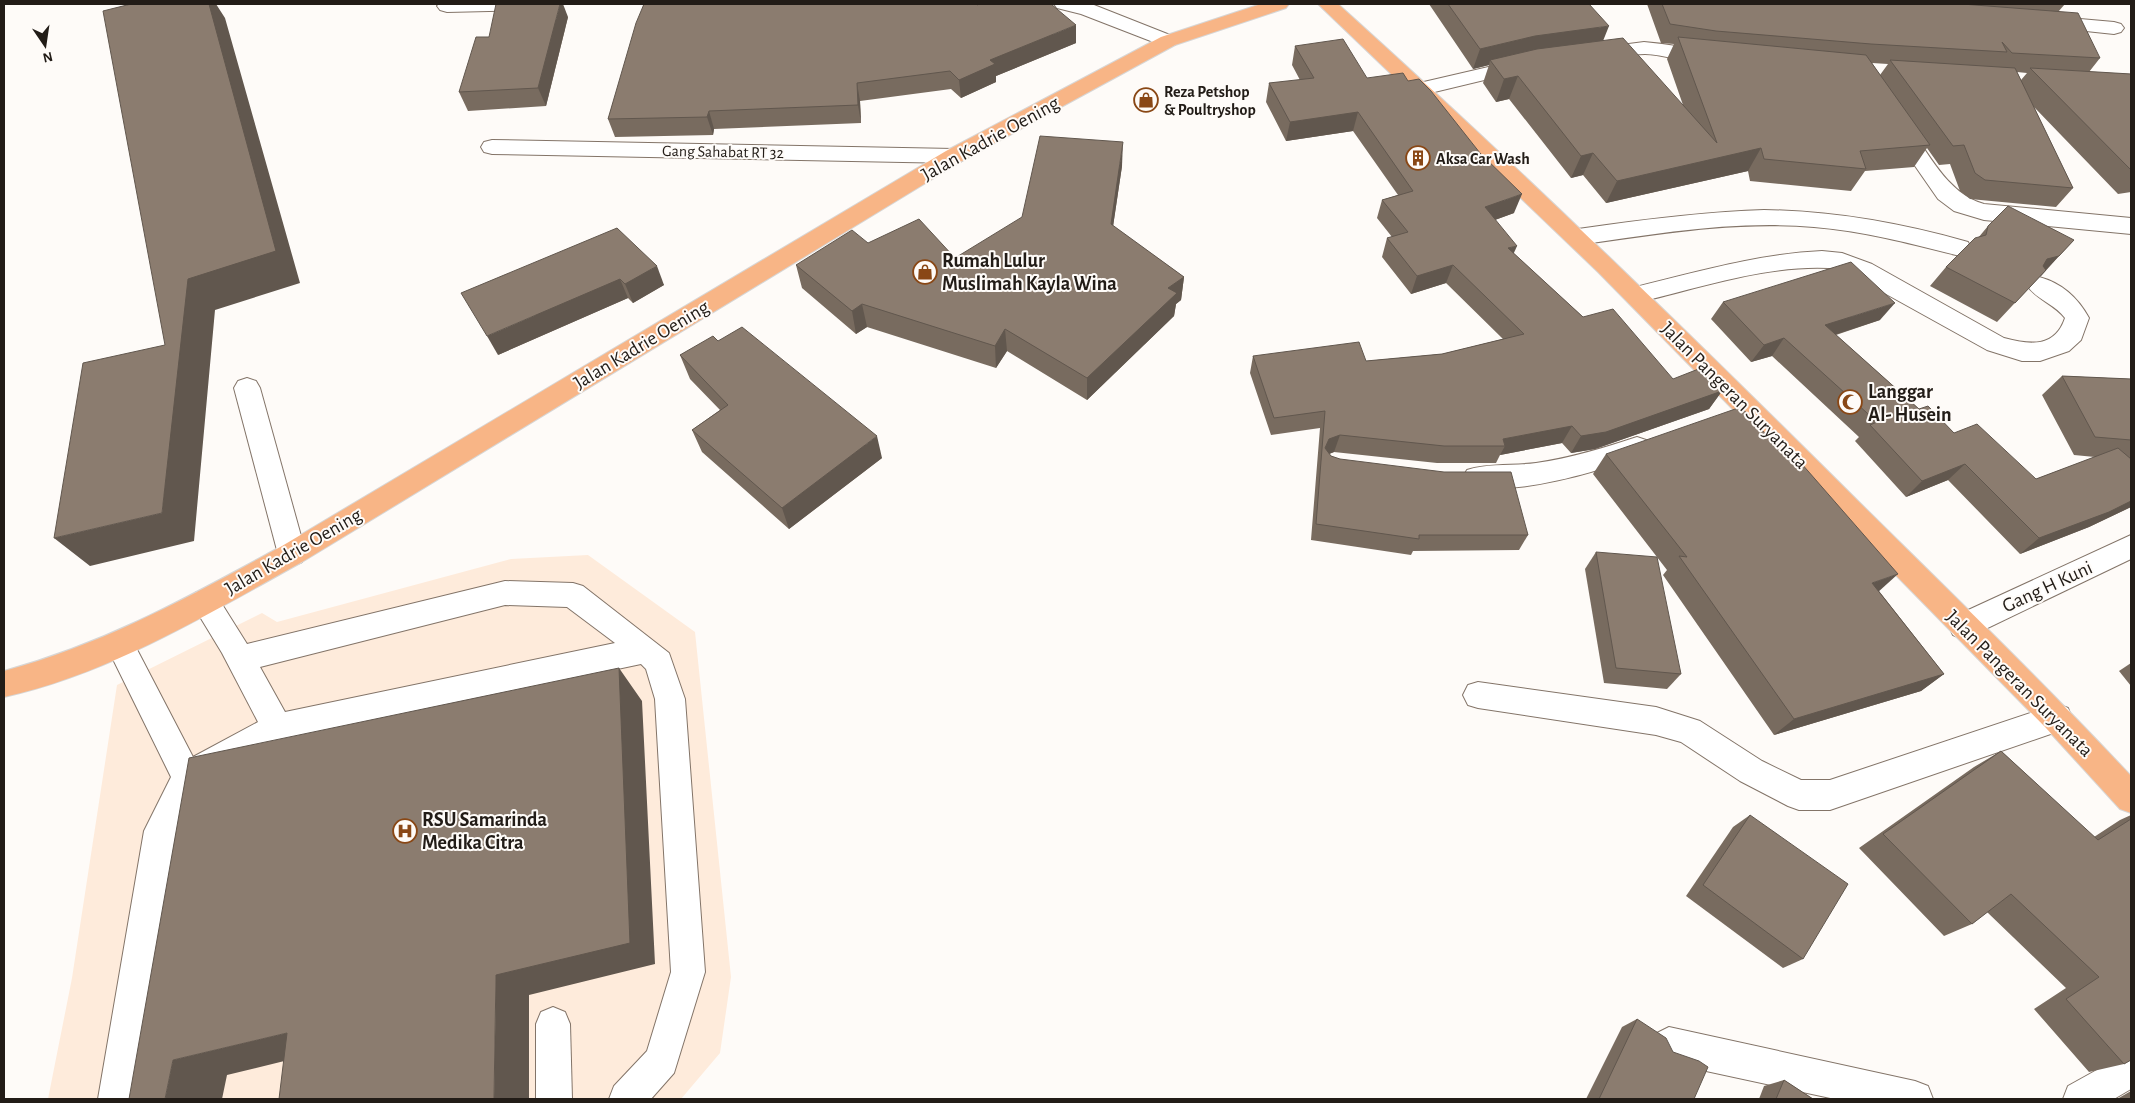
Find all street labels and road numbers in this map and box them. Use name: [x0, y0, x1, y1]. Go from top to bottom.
street label: Jalan Kadrie Oening: [918, 93, 1063, 185]
street label: Gang Sahabat RT 32: [662, 143, 784, 161]
street label: Jalan Kadrie Oening: [570, 297, 713, 393]
street label: Jalan Pangeran Suryanata: [1657, 319, 1811, 473]
street label: Jalan Kadrie Oening: [222, 505, 365, 599]
street label: Gang H Kuni: [1999, 557, 2096, 616]
street label: Jalan Pangeran Suryanata: [1942, 607, 2096, 761]

